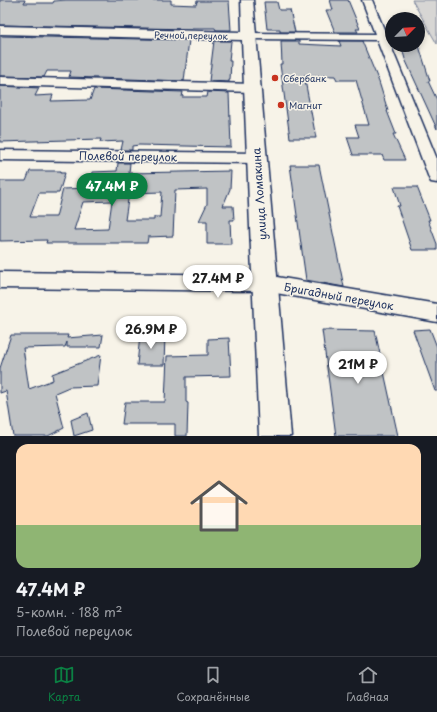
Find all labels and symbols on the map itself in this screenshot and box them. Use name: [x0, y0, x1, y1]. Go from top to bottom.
north arrow: [385, 12, 425, 52]
street label: Речной переулок: [154, 27, 229, 43]
place label: Сбербанк: [283, 71, 327, 85]
marker: Сбербанк: [270, 73, 280, 83]
place label: Магнит: [289, 98, 322, 112]
marker: Магнит: [276, 100, 286, 110]
street label: Полевой переулок: [79, 147, 178, 165]
street label: улица Ломакина: [247, 147, 271, 241]
pin: 47.4M ₽: [75, 173, 149, 207]
pin: 27.4M ₽: [181, 265, 255, 299]
street label: Бригадный переулок: [283, 278, 396, 314]
pin: 26.9M ₽: [114, 316, 188, 350]
pin: 21M ₽: [330, 351, 386, 385]

